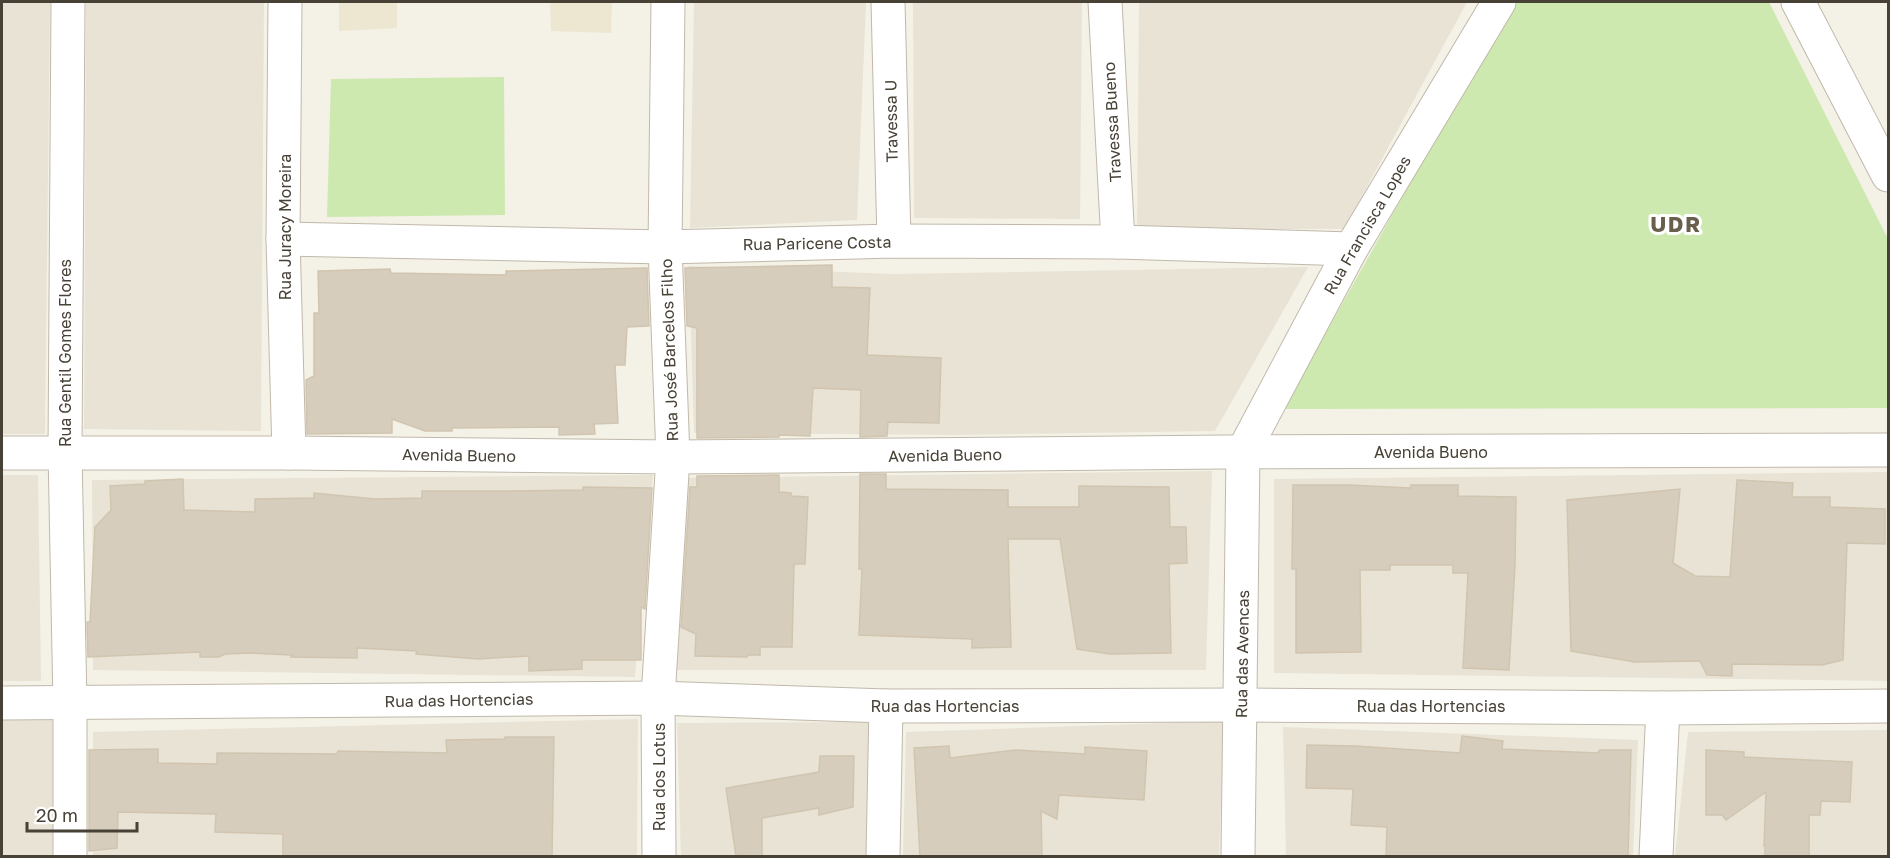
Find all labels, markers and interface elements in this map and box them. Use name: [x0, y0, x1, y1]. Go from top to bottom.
street label: Travessa Bueno: [1099, 61, 1125, 183]
street label: Travessa U: [880, 79, 902, 163]
street label: Rua Francisca Lopes: [1319, 152, 1415, 298]
street label: Rua Juracy Moreira: [275, 154, 295, 300]
district label: UDR: [1650, 210, 1702, 237]
street label: Rua Paricene Costa: [742, 232, 892, 254]
street label: Rua José Barcelos Filho: [656, 258, 682, 442]
street label: Rua Gentil Gomes Flores: [55, 259, 75, 447]
street label: Avenida Bueno: [1374, 442, 1488, 462]
street label: Avenida Bueno: [402, 444, 516, 466]
street label: Avenida Bueno: [888, 444, 1002, 466]
street label: Rua das Avencas: [1231, 590, 1253, 718]
street label: Rua das Hortencias: [384, 689, 534, 711]
street label: Rua das Hortencias: [870, 696, 1020, 716]
street label: Rua das Hortencias: [1356, 696, 1506, 716]
street label: Rua dos Lotus: [649, 723, 669, 831]
scale bar: [27, 795, 136, 833]
text: 20 m: [36, 804, 78, 826]

